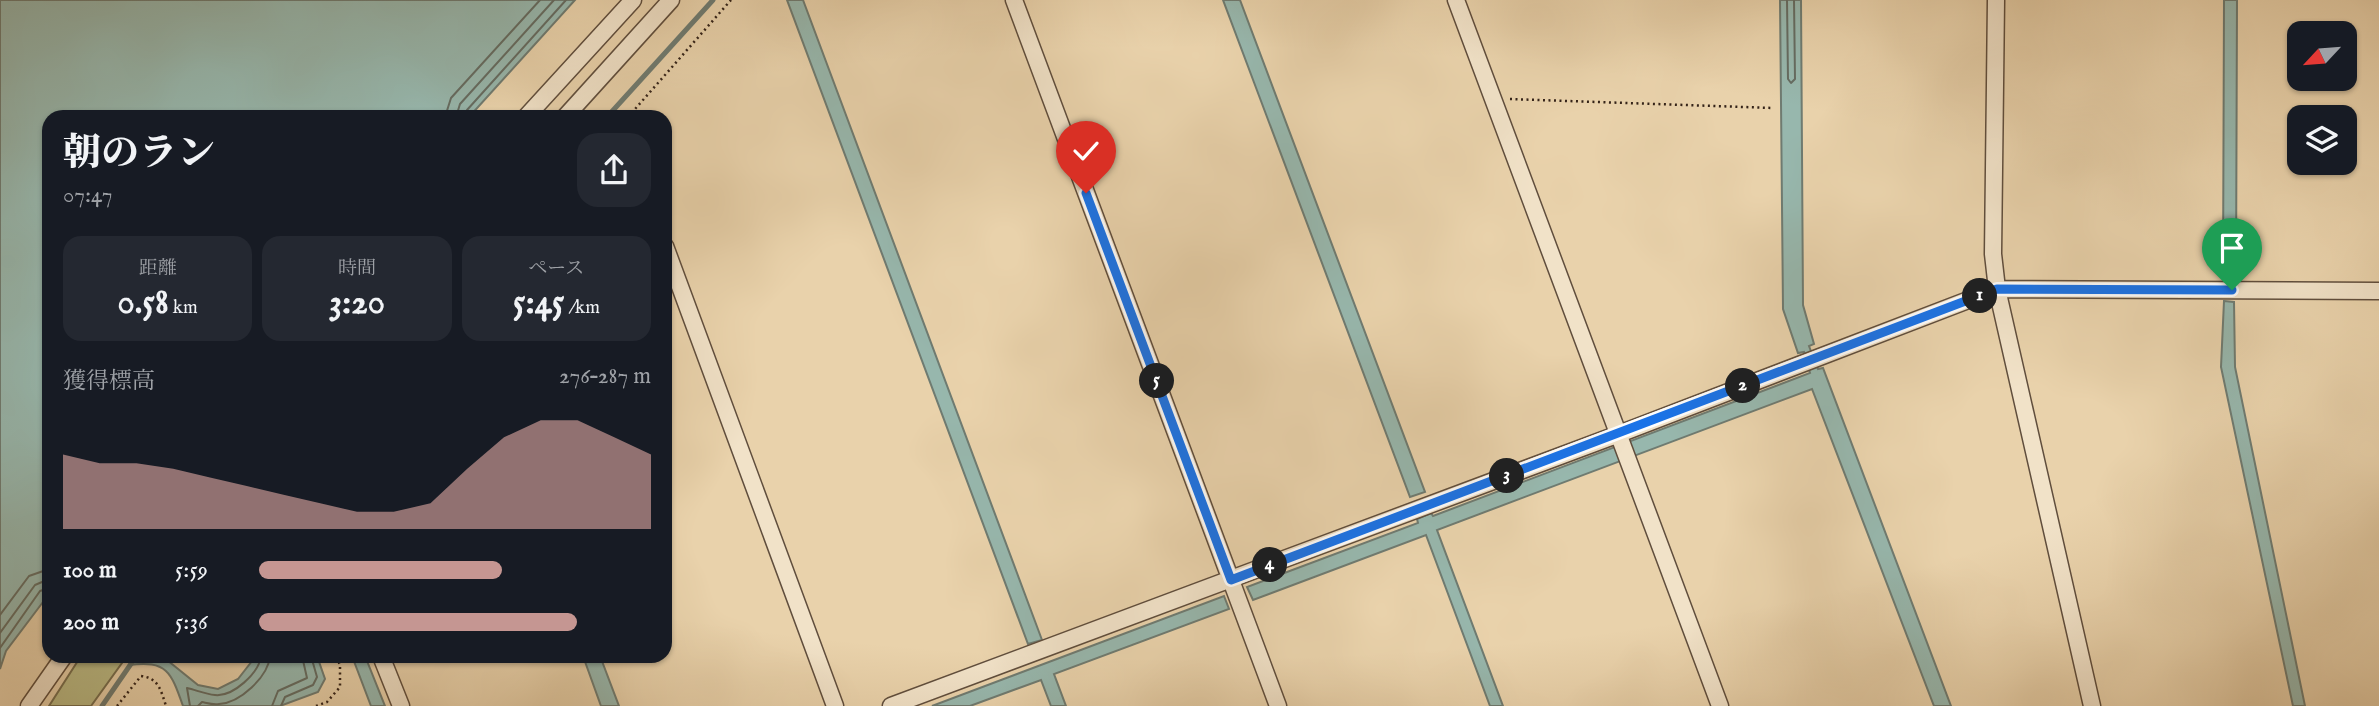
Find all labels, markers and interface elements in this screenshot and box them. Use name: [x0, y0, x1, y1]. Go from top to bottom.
north arrow: [2287, 21, 2357, 91]
map controls: [2287, 21, 2357, 175]
button: layers: [2287, 105, 2357, 175]
pin: [1056, 121, 1116, 193]
text: 朝のラン: [63, 131, 215, 179]
icon: check: [1067, 132, 1105, 170]
button: share: [577, 133, 651, 207]
text: 07:47: [63, 181, 112, 210]
pin: [2202, 218, 2262, 290]
icon: arrive: [2213, 229, 2251, 267]
text: 距離: [139, 257, 177, 281]
text: 時間: [338, 257, 376, 281]
text: ペース: [528, 257, 584, 281]
pin: 1: [1962, 278, 1997, 314]
text: 0.58: [118, 281, 169, 326]
text: 3:20: [329, 281, 385, 326]
text: 5:45: [513, 281, 564, 326]
text: 1: [1976, 283, 1983, 307]
text: km: [169, 296, 198, 320]
text: /km: [564, 296, 600, 320]
text: 276–287 m: [559, 362, 651, 391]
pin: 5: [1140, 364, 1174, 398]
text: 獲得標高: [63, 367, 155, 396]
text: 5: [1153, 368, 1160, 392]
pin: 2: [1726, 368, 1760, 404]
text: 2: [1738, 373, 1747, 397]
pin: 3: [1490, 458, 1524, 494]
text: 3: [1503, 463, 1510, 487]
pin: 4: [1252, 548, 1288, 582]
text: 4: [1265, 552, 1274, 576]
text: 100 m: [63, 556, 117, 585]
text: 5:59: [175, 556, 208, 585]
text: 200 m: [63, 608, 119, 637]
text: 5:36: [175, 608, 208, 637]

